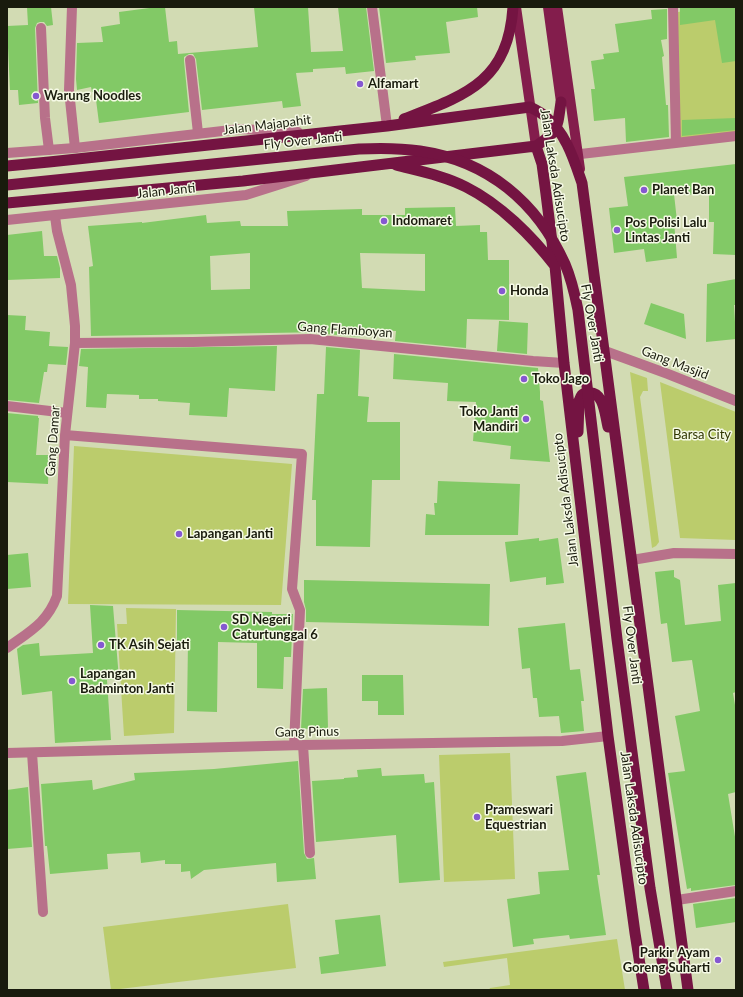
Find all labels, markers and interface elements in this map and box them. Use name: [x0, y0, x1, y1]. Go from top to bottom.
place label: Alfamart: [368, 76, 419, 92]
marker: Alfamart: [355, 79, 365, 89]
place label: Warung Noodles: [44, 88, 141, 104]
marker: Warung Noodles: [31, 91, 41, 101]
street label: Jalan Laksda Adisucipto: [537, 107, 573, 243]
street label: Jalan Majapahit: [222, 112, 312, 138]
street label: Fly Over Janti: [263, 129, 343, 153]
street label: Jalan Janti: [136, 180, 196, 202]
place label: Planet Ban: [652, 182, 714, 198]
marker: Planet Ban: [639, 185, 649, 195]
place label: Indomaret: [392, 213, 452, 229]
place label: Pos Polisi Lalu Lintas Janti: [625, 215, 707, 246]
marker: Indomaret: [379, 216, 389, 226]
marker: Pos Polisi Lalu Lintas Janti: [612, 225, 622, 235]
place label: Honda: [510, 283, 549, 299]
street label: Fly Over Janti: [577, 283, 607, 363]
marker: Honda: [497, 286, 507, 296]
street label: Gang Flamboyan: [297, 319, 393, 341]
street label: Gang Masjid: [639, 343, 711, 383]
place label: Toko Jago: [532, 371, 589, 387]
marker: Toko Jago: [519, 374, 529, 384]
place label: Toko Janti Mandiri: [460, 404, 518, 435]
street label: Gang Damar: [43, 405, 63, 477]
marker: Toko Janti Mandiri: [521, 414, 531, 424]
park label: Barsa City: [673, 427, 731, 443]
street label: Jalan Laksda Adisucipto: [550, 432, 582, 568]
place label: Lapangan Janti: [187, 526, 273, 542]
marker: Lapangan Janti: [174, 529, 184, 539]
street label: Fly Over Janti: [619, 605, 645, 685]
place label: SD Negeri Caturtunggal 6: [232, 612, 318, 643]
marker: SD Negeri Caturtunggal 6: [219, 622, 229, 632]
place label: TK Asih Sejati: [109, 637, 190, 653]
marker: TK Asih Sejati: [96, 640, 106, 650]
place label: Lapangan Badminton Janti: [80, 666, 174, 697]
marker: Lapangan Badminton Janti: [67, 676, 77, 686]
street label: Gang Pinus: [275, 724, 339, 740]
street label: Jalan Laksda Adisucipto: [617, 750, 651, 886]
place label: Prameswari Equestrian: [485, 802, 553, 833]
marker: Prameswari Equestrian: [472, 812, 482, 822]
place label: Parkir Ayam Goreng Suharti: [623, 945, 710, 976]
marker: Parkir Ayam Goreng Suharti: [713, 955, 723, 965]

